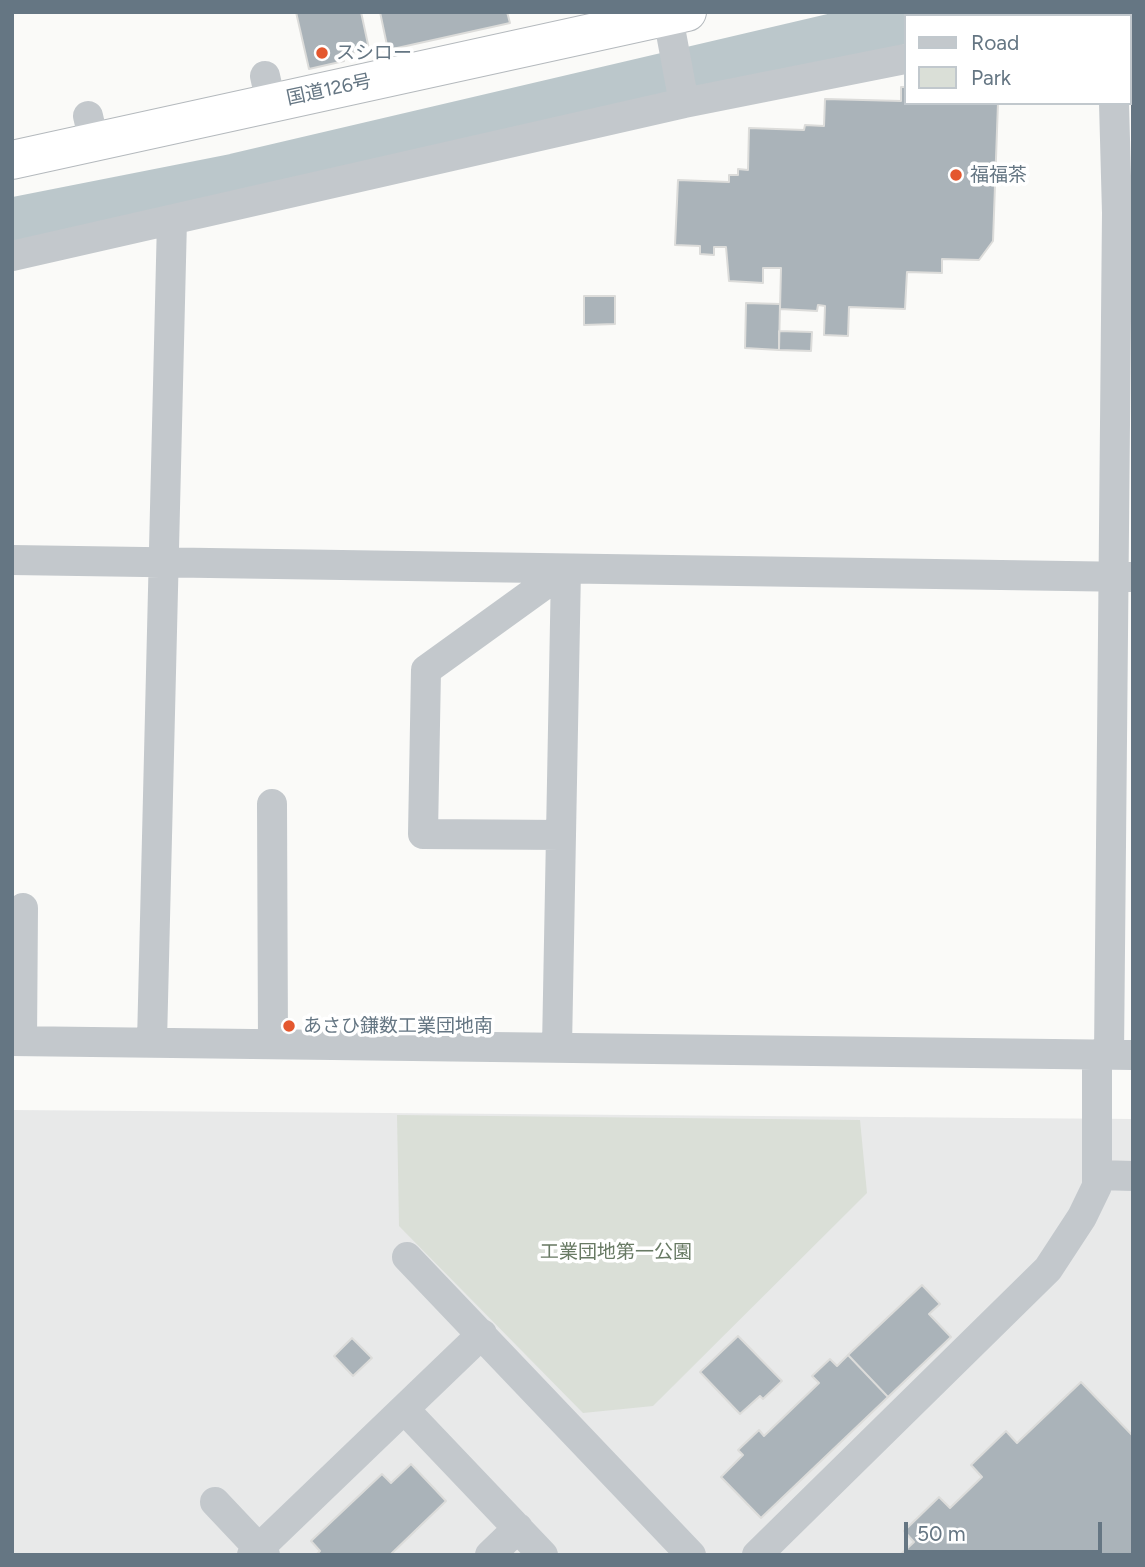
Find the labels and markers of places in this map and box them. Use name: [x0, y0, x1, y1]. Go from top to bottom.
place label: スシロー: [336, 42, 412, 64]
marker: スシロー: [314, 45, 330, 61]
place label: 福福茶: [970, 164, 1027, 186]
marker: 福福茶: [948, 167, 964, 183]
place label: あさひ鎌数工業団地南: [303, 1015, 493, 1037]
marker: あさひ鎌数工業団地南: [281, 1018, 297, 1034]

